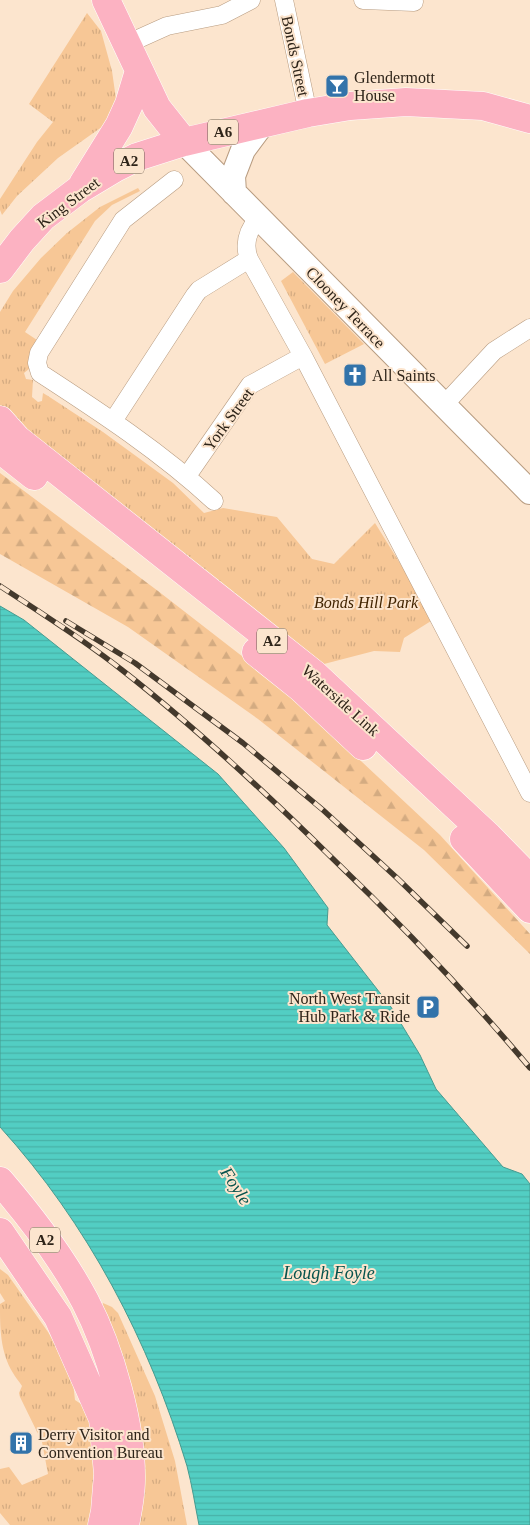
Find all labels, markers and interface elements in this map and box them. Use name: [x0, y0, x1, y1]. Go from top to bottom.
street label: Bonds Street: [279, 14, 312, 99]
place label: Glendermott House: [354, 69, 435, 104]
bar icon: Glendermott House: [324, 73, 350, 99]
road number: A6: [208, 120, 238, 144]
road number: A2: [114, 148, 144, 174]
street label: King Street: [34, 173, 104, 232]
street label: Clooney Terrace: [302, 263, 388, 352]
church icon: All Saints: [342, 362, 368, 388]
place label: All Saints: [372, 367, 436, 384]
street label: York Street: [200, 384, 257, 454]
park label: Bonds Hill Park: [314, 594, 419, 611]
road number: A2: [257, 628, 287, 654]
street label: Waterside Link: [299, 661, 383, 739]
place label: North West Transit Hub Park & Ride: [289, 990, 411, 1025]
parking icon: North West Transit Hub Park & Ride: [415, 994, 441, 1020]
water label: Foyle: [216, 1163, 256, 1209]
road number: A2: [30, 1228, 60, 1252]
water label: Lough Foyle: [282, 1263, 375, 1283]
place label: Derry Visitor and Convention Bureau: [38, 1426, 163, 1461]
building icon: Derry Visitor and Convention Bureau: [8, 1430, 34, 1456]

